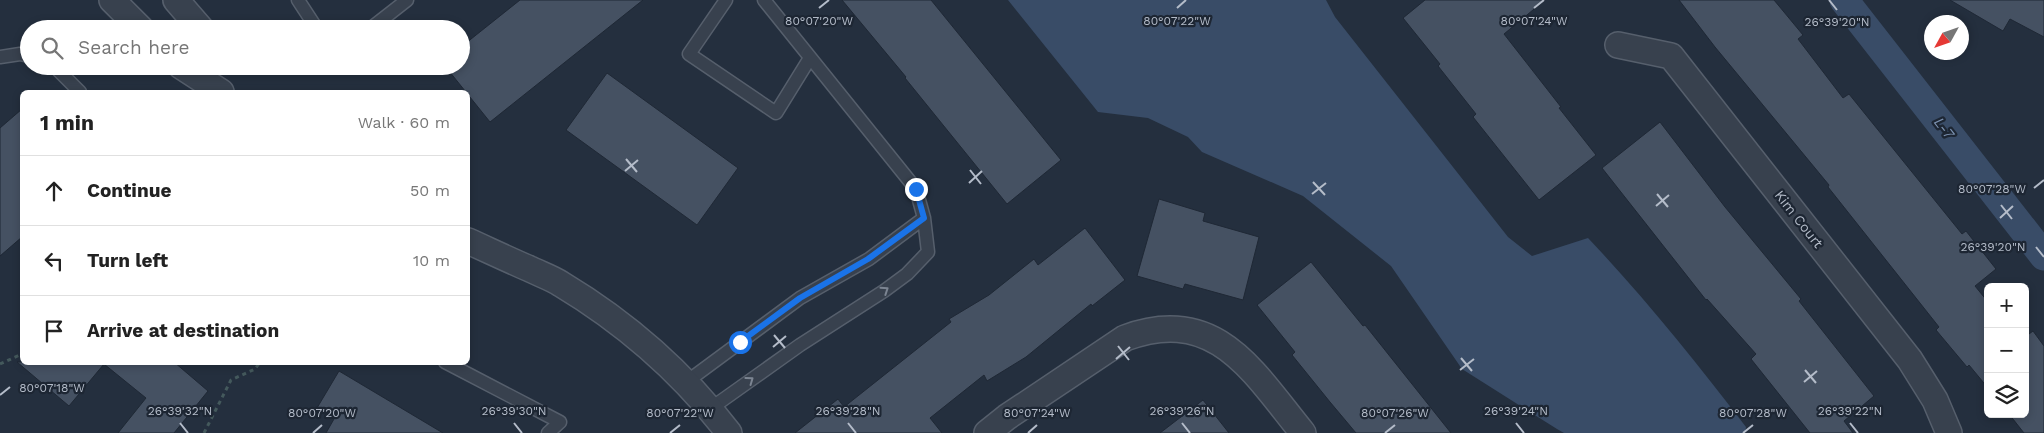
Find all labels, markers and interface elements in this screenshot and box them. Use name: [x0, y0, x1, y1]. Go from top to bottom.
text: 80°07'20"W: [785, 14, 853, 28]
text: 80°07'22"W: [1143, 14, 1211, 28]
text: 80°07'24"W: [1501, 14, 1568, 28]
text: 26°39'20"N: [1804, 15, 1870, 29]
north arrow: [1924, 15, 1969, 60]
search box: [20, 20, 470, 75]
icon: search: [38, 34, 66, 62]
text: Search here: [78, 36, 189, 59]
text: 1 min: [40, 110, 94, 135]
text: Walk · 60 m: [358, 113, 450, 132]
water label: L-7: [1930, 114, 1959, 143]
icon: ahead: [40, 177, 68, 205]
route end: [905, 178, 928, 201]
text: Continue: [87, 179, 171, 202]
text: 50 m: [410, 181, 450, 200]
text: 80°07'28"W: [1958, 182, 2026, 196]
street label: Kim Court: [1772, 187, 1827, 251]
text: 26°39'20"N: [1960, 240, 2026, 254]
icon: left: [40, 247, 68, 275]
text: Turn left: [87, 249, 168, 272]
text: 10 m: [413, 251, 450, 270]
map controls: [1984, 283, 2029, 418]
button: +: [1984, 283, 2029, 328]
one-way arrow: [879, 287, 889, 296]
icon: arrive: [40, 317, 68, 345]
text: Arrive at destination: [87, 319, 279, 342]
button: −: [1984, 328, 2029, 373]
route start: [729, 331, 752, 354]
button: layers: [1984, 373, 2029, 418]
one-way arrow: [744, 378, 753, 386]
text: 80°07'18"W: [19, 381, 85, 395]
text: 26°39'32"N: [148, 404, 212, 418]
text: 26°39'30"N: [481, 404, 547, 418]
text: 26°39'28"N: [815, 404, 881, 418]
text: 26°39'26"N: [1150, 404, 1214, 418]
text: 26°39'24"N: [1484, 404, 1548, 418]
text: 26°39'22"N: [1818, 404, 1882, 418]
text: 80°07'20"W: [288, 406, 356, 420]
text: 80°07'22"W: [646, 406, 714, 420]
text: 80°07'24"W: [1004, 406, 1071, 420]
text: 80°07'26"W: [1361, 406, 1429, 420]
text: 80°07'28"W: [1719, 406, 1787, 420]

